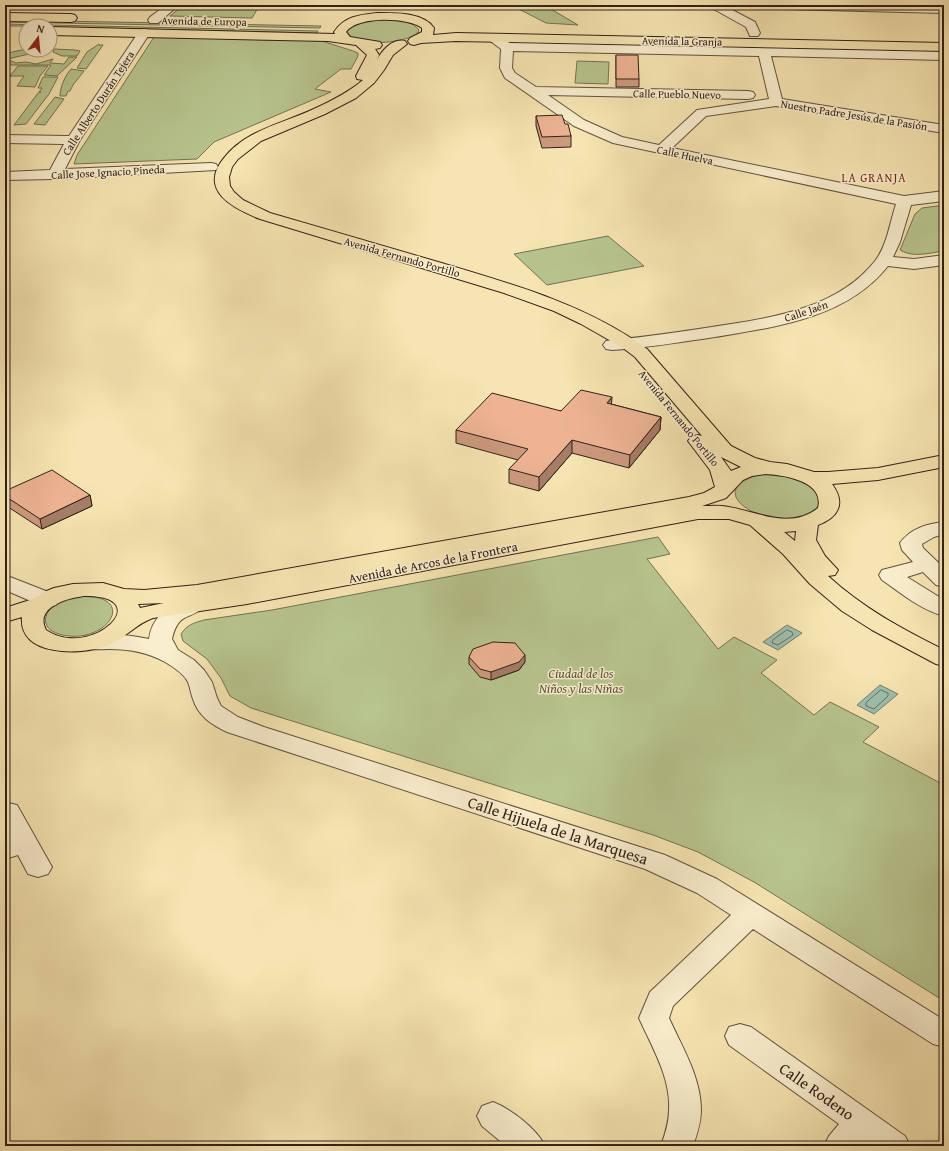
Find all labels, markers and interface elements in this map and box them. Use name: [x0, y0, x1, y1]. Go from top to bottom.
street label: Avenida de Europa: [161, 12, 248, 30]
north arrow: [18, 18, 58, 58]
text: N: [35, 20, 47, 37]
street label: Avenida la Granja: [642, 32, 723, 50]
street label: Calle Alberto Durán Tejera: [58, 47, 138, 158]
street label: Calle Pueblo Nuevo: [633, 85, 721, 103]
street label: Nuestro Padre Jesús de la Pasión: [780, 96, 929, 135]
street label: Calle Huelva: [656, 141, 715, 169]
street label: Calle Jose Ignacio Pineda: [51, 161, 166, 183]
district label: LA GRANJA: [842, 169, 906, 186]
street label: Avenida Fernando Portillo: [342, 233, 462, 281]
street label: Calle Jaén: [782, 296, 831, 326]
street label: Avenida Fernando Portillo: [635, 366, 723, 470]
street label: Avenida de Arcos de la Frontera: [347, 537, 520, 588]
park label: Ciudad de los Niños y las Niñas: [539, 664, 623, 698]
street label: Calle Hijuela de la Marquesa: [465, 790, 652, 871]
street label: Calle Rodeno: [775, 1056, 859, 1126]

